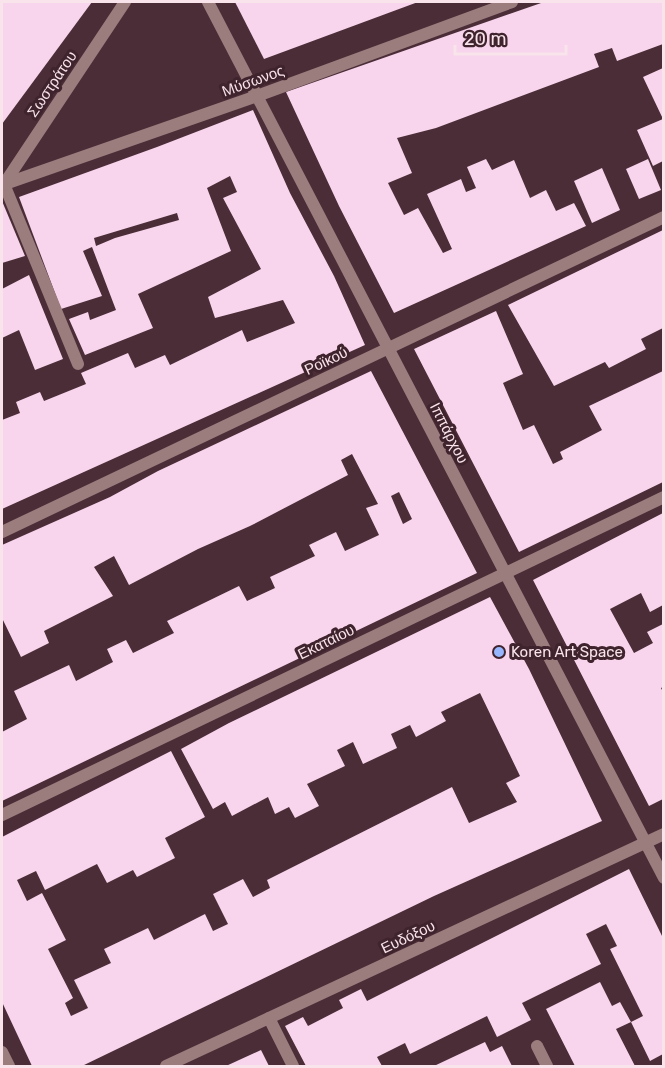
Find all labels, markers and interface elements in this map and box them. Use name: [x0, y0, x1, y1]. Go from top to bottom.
scale bar: [455, 18, 566, 56]
text: 20 m: [464, 28, 506, 50]
street label: Σωστράτου: [23, 48, 81, 120]
street label: Μύσωνος: [219, 61, 287, 101]
street label: Ροϊκού: [302, 343, 350, 379]
street label: Ιππάρχου: [426, 400, 472, 466]
street label: Εκαταίου: [295, 621, 357, 663]
place label: Koren Art Space: [511, 643, 623, 661]
marker: Koren Art Space: [492, 645, 506, 659]
street label: Ευδόξου: [378, 917, 438, 957]

